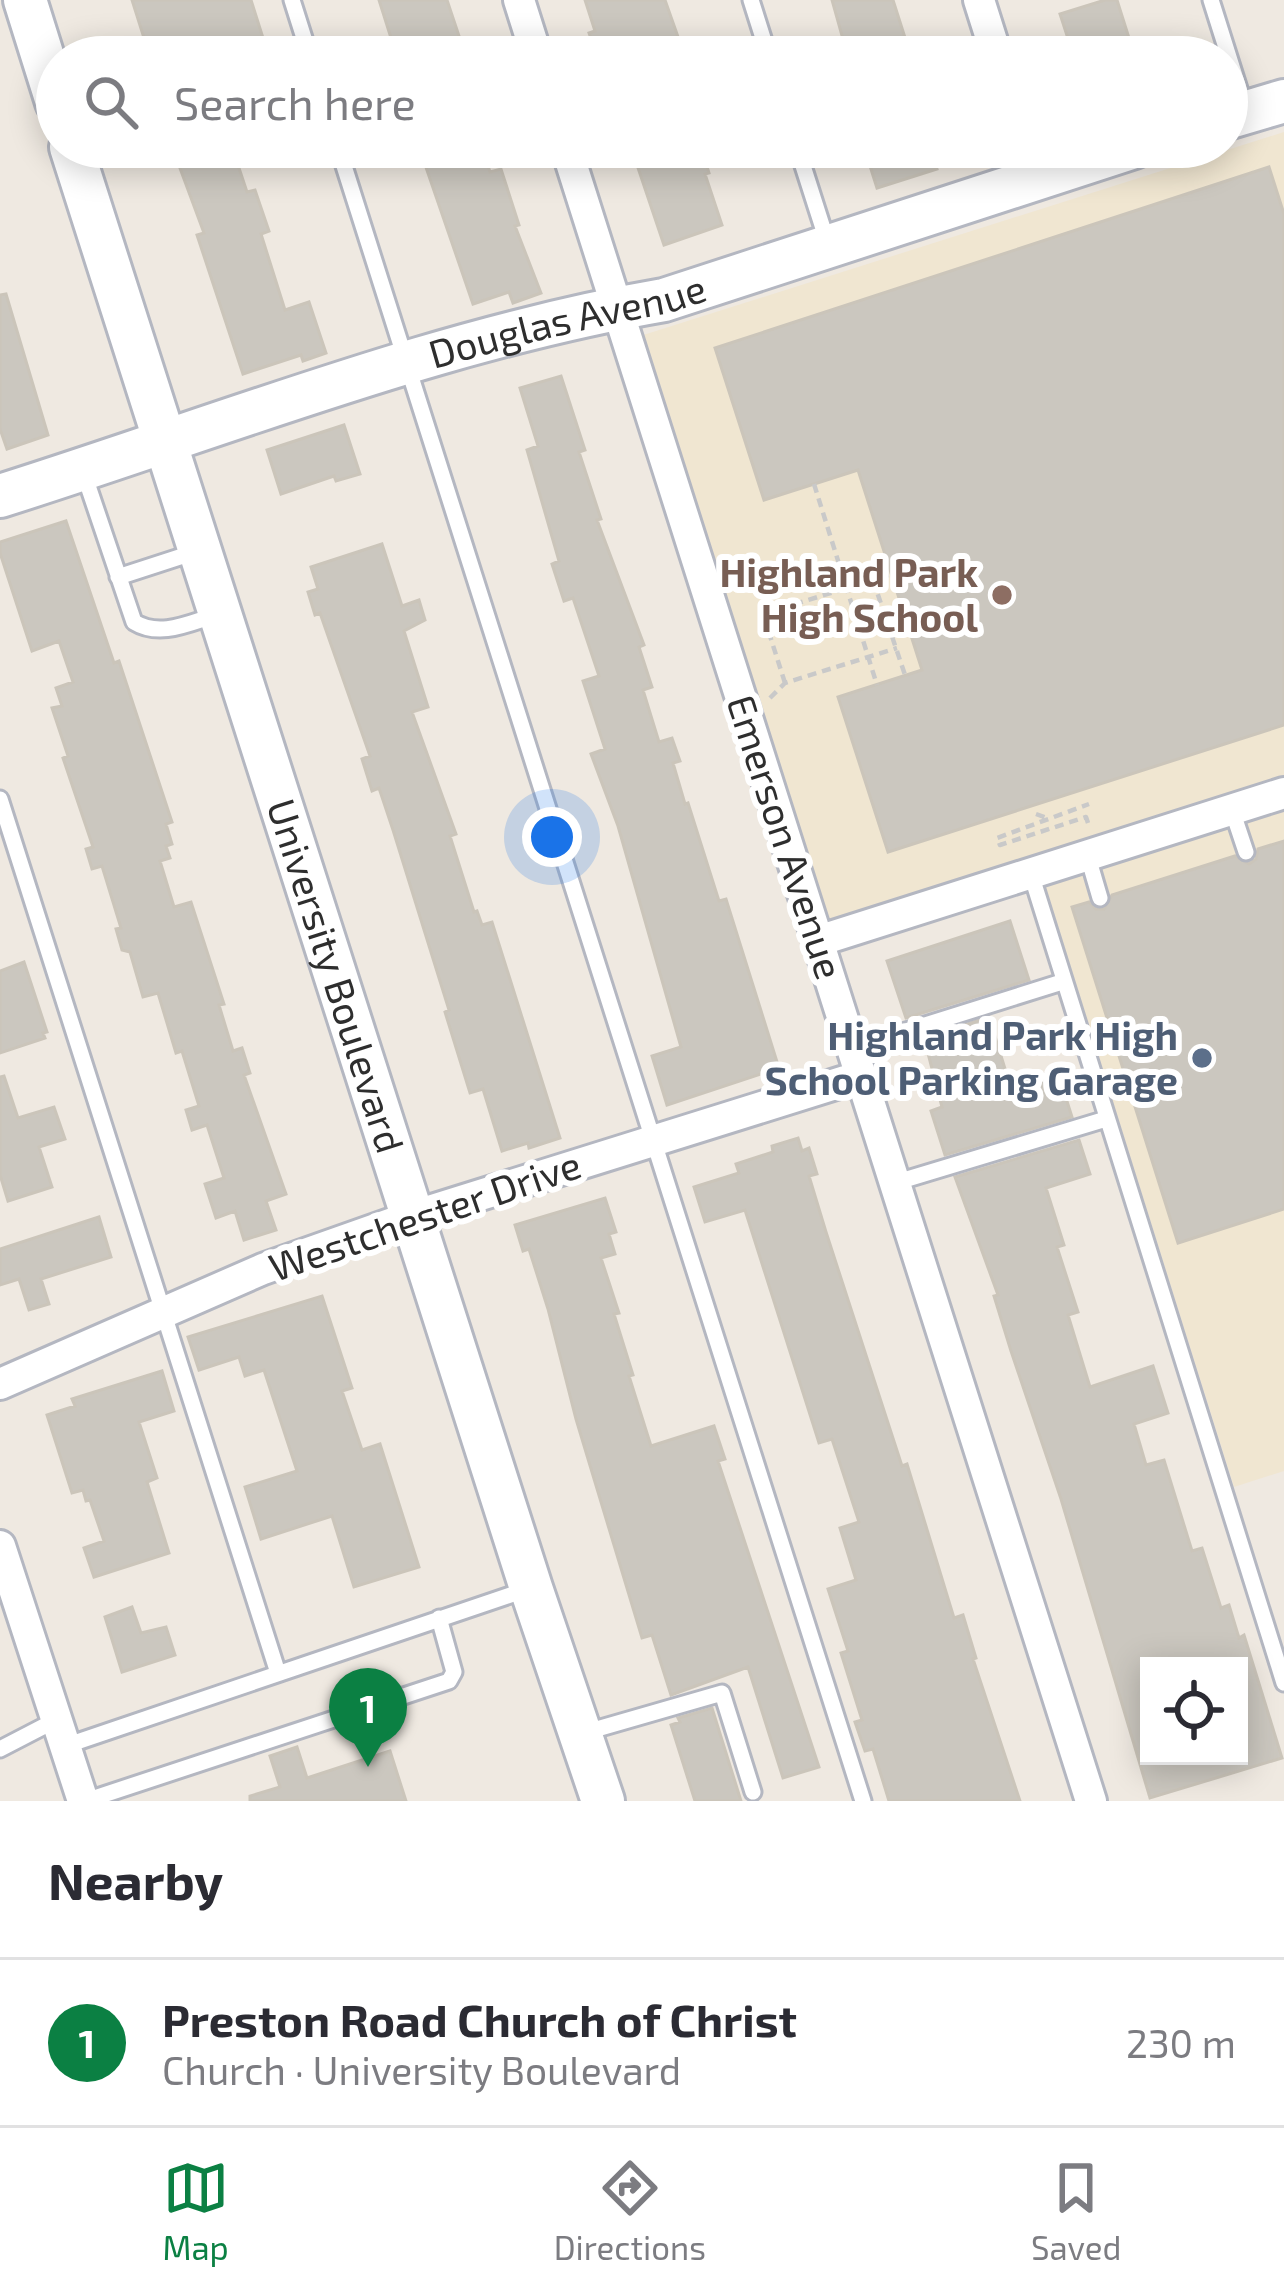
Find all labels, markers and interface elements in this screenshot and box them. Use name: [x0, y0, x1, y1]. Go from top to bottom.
search box: [36, 36, 1248, 168]
icon: search: [78, 69, 144, 135]
text: Search here: [174, 75, 416, 129]
street label: Douglas Avenue: [423, 263, 711, 377]
place label: Highland Park High School: [719, 548, 978, 640]
marker: Highland Park High School: [989, 582, 1015, 608]
street label: Emerson Avenue: [718, 689, 854, 984]
street label: University Boulevard: [259, 793, 415, 1158]
your location: [522, 807, 582, 867]
place label: Highland Park High School Parking Garage: [765, 1011, 1178, 1103]
marker: Highland Park High School Parking Garage: [1189, 1045, 1215, 1071]
street label: Westchester Drive: [263, 1139, 586, 1290]
map controls: [1140, 1657, 1248, 1765]
button: locate: [1140, 1657, 1248, 1765]
pin: 1: [329, 1668, 407, 1767]
text: Nearby: [48, 1849, 223, 1910]
text: Preston Road Church of Christ: [162, 1992, 797, 2046]
text: 1: [79, 2019, 95, 2066]
text: 230 m: [1126, 2019, 1236, 2066]
text: Church · University Boulevard: [162, 2046, 681, 2093]
tab: Map: [163, 2155, 229, 2267]
tab: Directions: [554, 2155, 706, 2267]
tab: Saved: [1031, 2155, 1121, 2267]

